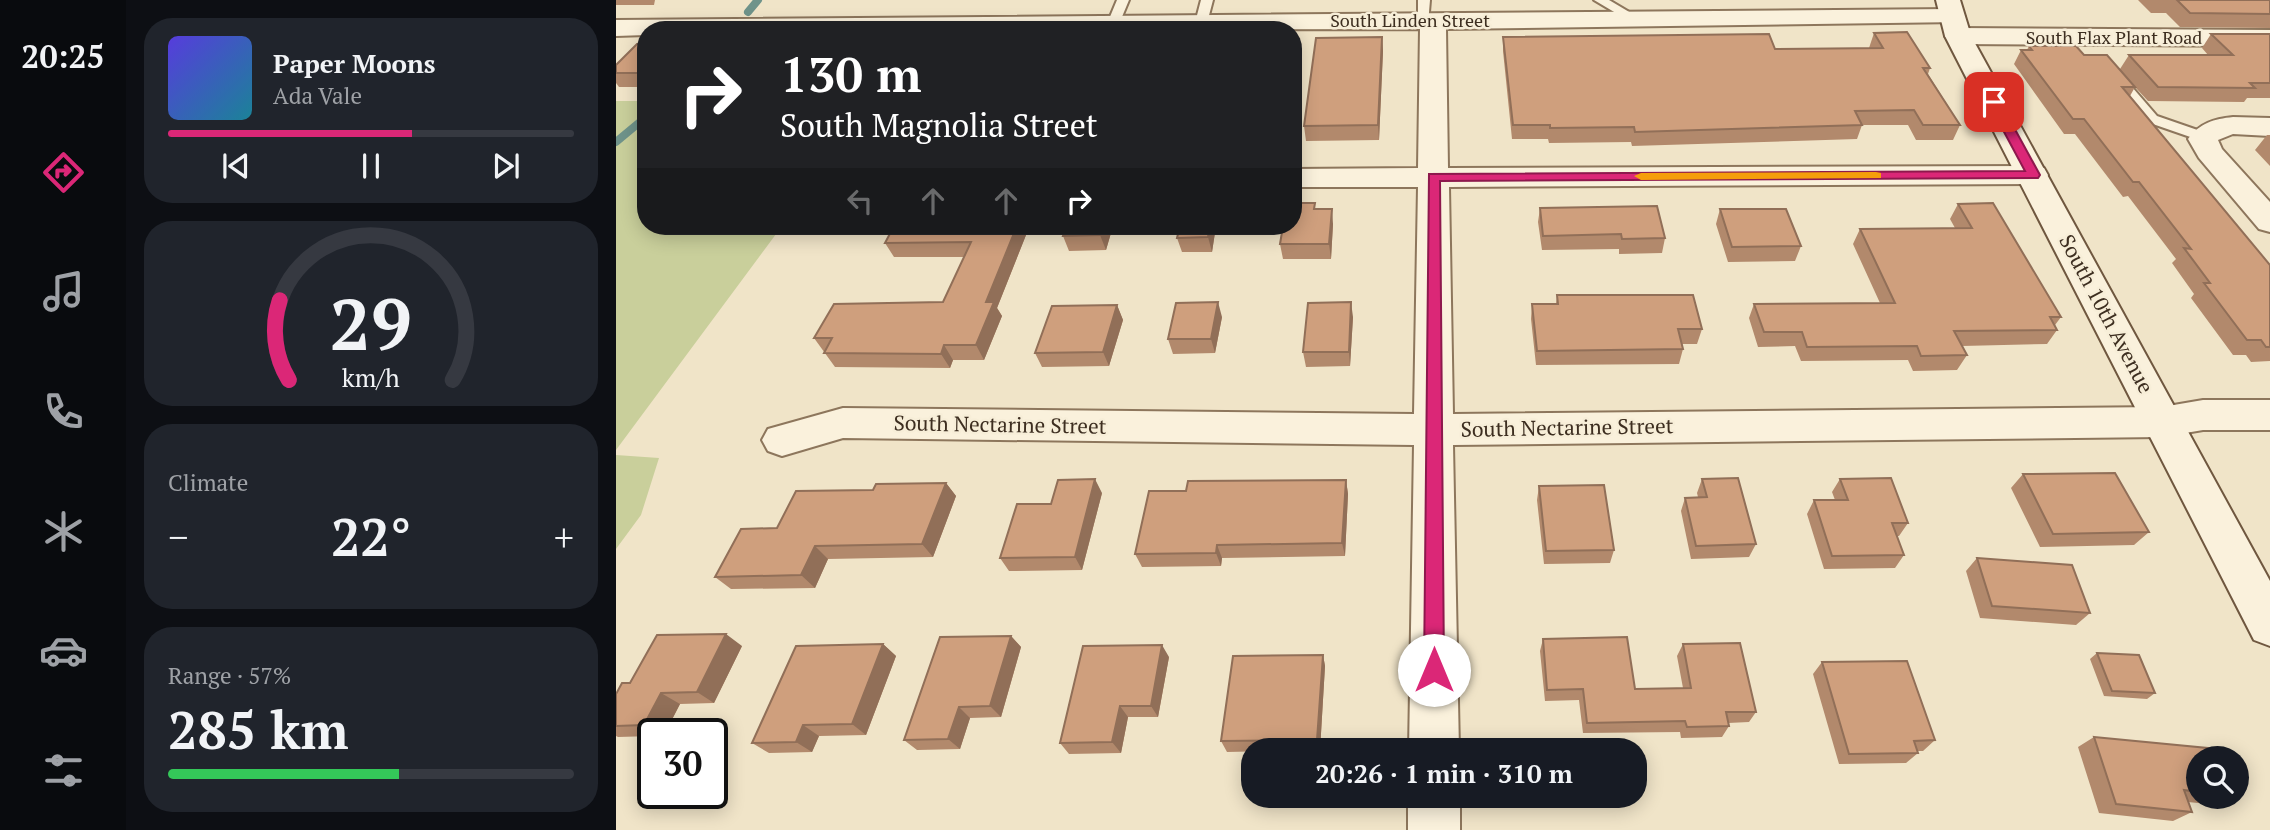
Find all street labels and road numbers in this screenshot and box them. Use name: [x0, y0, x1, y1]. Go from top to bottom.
street label: South Linden Street: [1330, 8, 1490, 32]
street label: South Flax Plant Road: [2026, 25, 2202, 49]
street label: South 10th Avenue: [2053, 229, 2161, 398]
street label: South Nectarine Street: [893, 408, 1107, 440]
street label: South Nectarine Street: [1460, 411, 1674, 443]

